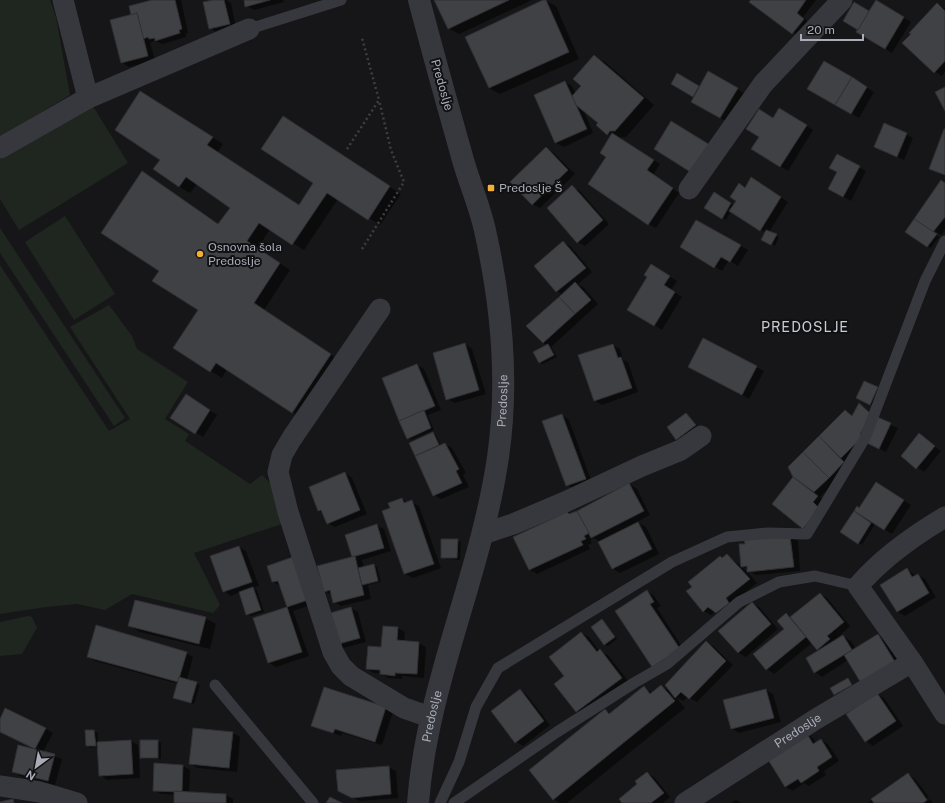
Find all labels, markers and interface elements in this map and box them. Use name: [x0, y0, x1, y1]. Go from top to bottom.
scale bar: [801, 16, 863, 42]
text: 20 m: [807, 23, 835, 37]
street label: Predoslje: [428, 58, 456, 112]
place label: Predoslje Š: [499, 181, 562, 195]
marker: Predoslje Š: [486, 183, 496, 193]
place label: Osnovna šola Predoslje: [208, 240, 282, 268]
marker: Osnovna šola Predoslje: [195, 249, 205, 259]
district label: PREDOSLJE: [761, 319, 849, 335]
street label: Predoslje: [494, 374, 510, 428]
street label: Predoslje: [419, 689, 445, 743]
street label: Predoslje: [772, 710, 824, 751]
north arrow: [16, 747, 56, 787]
text: N: [24, 768, 38, 783]

